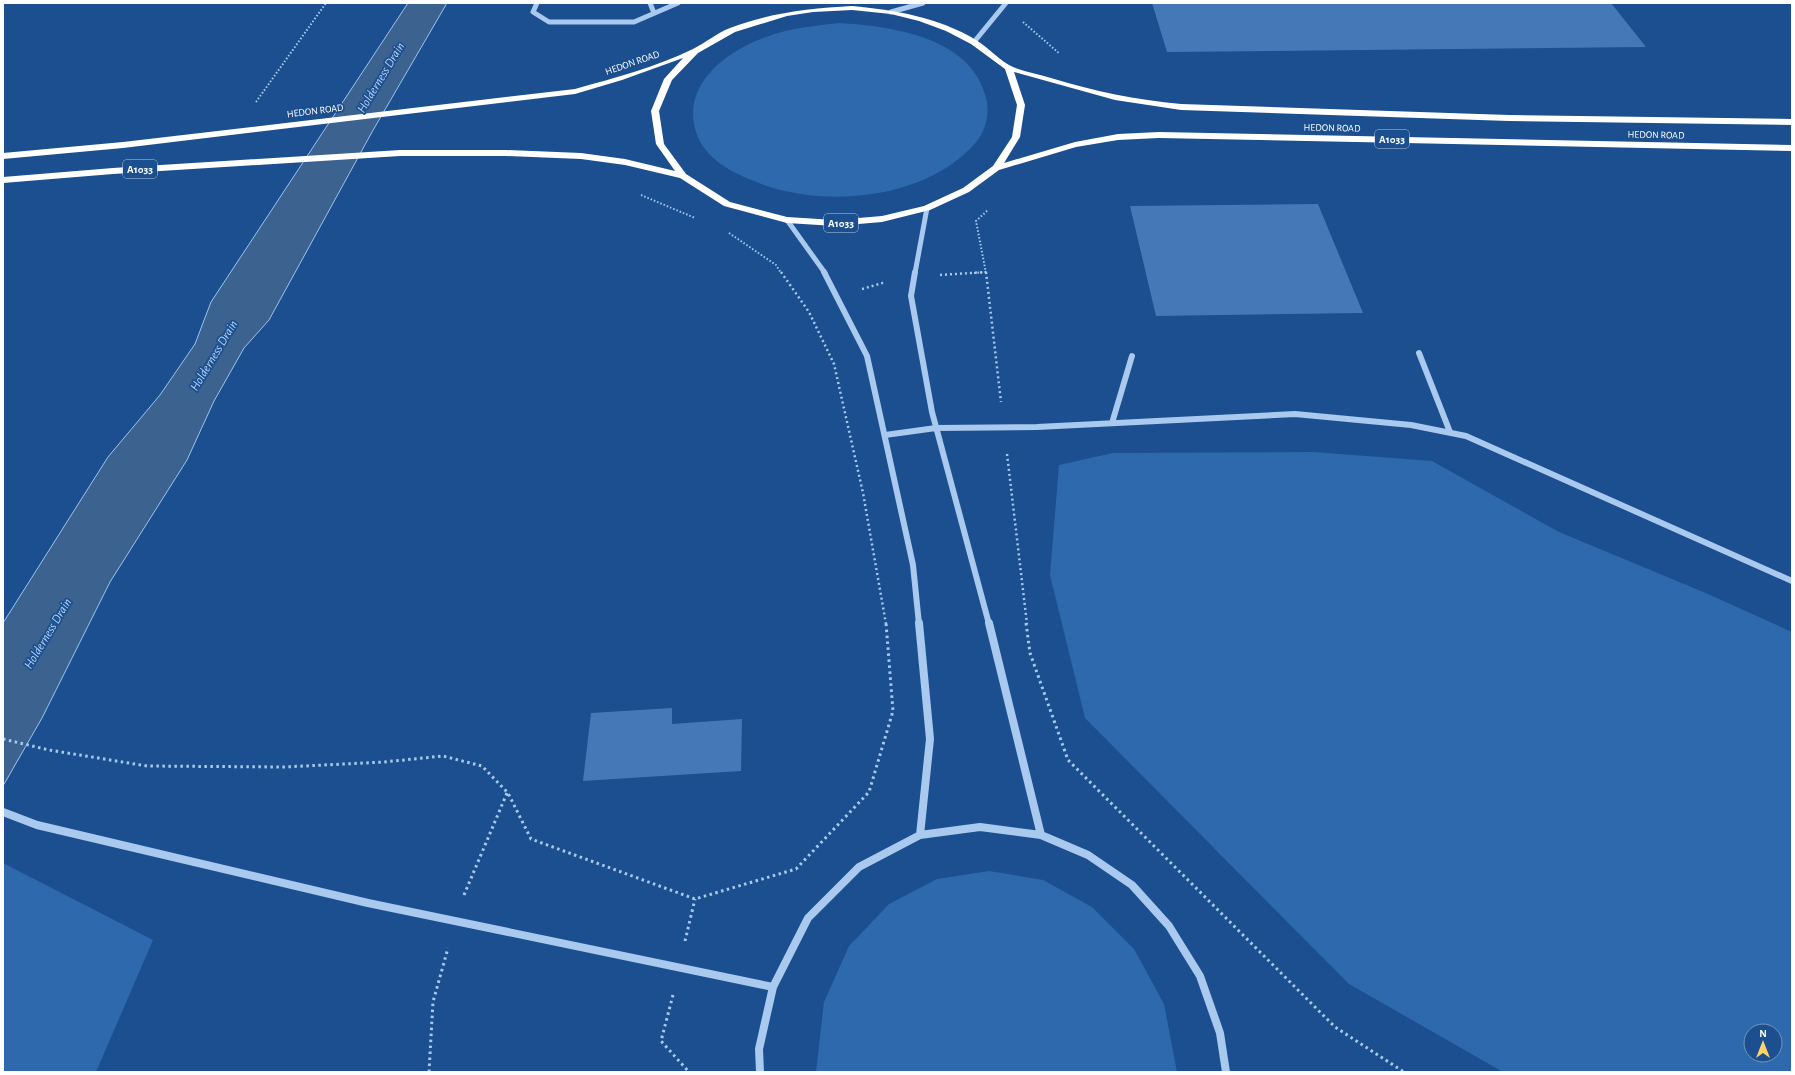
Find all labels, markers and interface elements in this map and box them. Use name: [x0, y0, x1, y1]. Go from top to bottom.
water label: Holderness Drain: [355, 40, 407, 115]
street label: HEDON ROAD: [604, 49, 661, 77]
street label: HEDON ROAD: [286, 103, 344, 119]
street label: HEDON ROAD: [1303, 123, 1361, 134]
road number: A1033: [1375, 130, 1409, 148]
street label: HEDON ROAD: [1627, 130, 1685, 141]
road number: A1033: [123, 160, 157, 178]
road number: A1033: [824, 214, 858, 232]
water label: Holderness Drain: [188, 318, 240, 393]
water label: Holderness Drain: [22, 596, 74, 671]
north arrow: [1743, 1023, 1783, 1063]
text: N: [1759, 1028, 1767, 1039]

